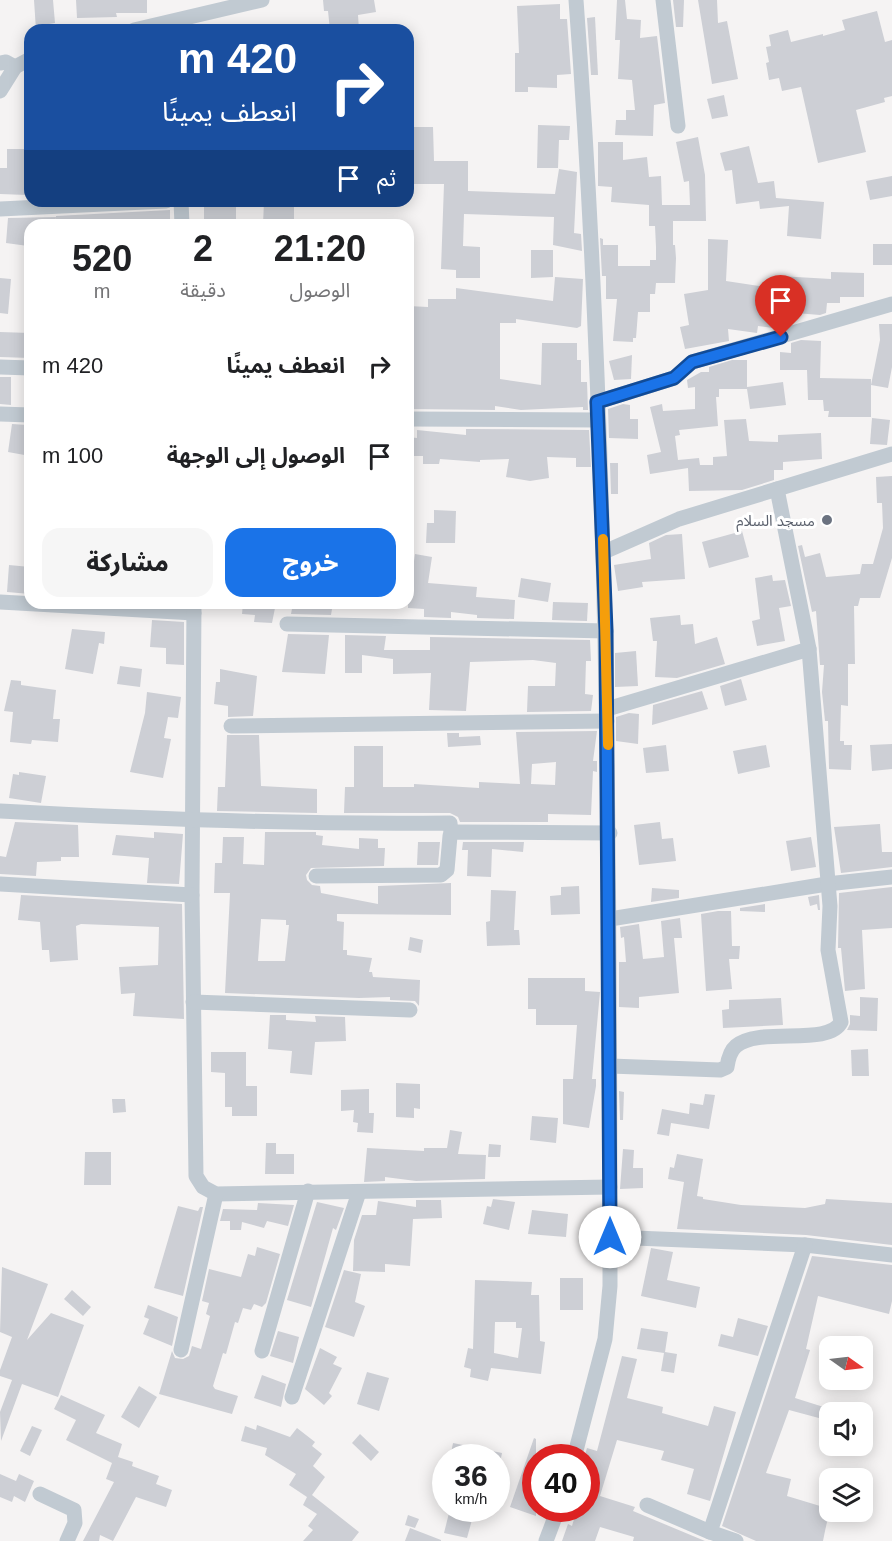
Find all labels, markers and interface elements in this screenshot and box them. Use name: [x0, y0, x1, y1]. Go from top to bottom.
text: 420 m: [178, 35, 297, 82]
icon: right: [318, 48, 396, 126]
text: انعطف يمينًا: [162, 97, 297, 127]
icon: arrive: [332, 162, 365, 195]
text: ثم: [377, 166, 396, 191]
text: 2: [193, 228, 213, 269]
text: 21:20: [274, 228, 366, 269]
text: 520: [72, 238, 132, 279]
pin: [755, 275, 806, 337]
text: دقيقة: [180, 279, 226, 301]
text: الوصول: [289, 279, 350, 301]
text: m: [94, 280, 110, 302]
icon: arrive: [764, 284, 797, 317]
icon: right: [363, 350, 396, 383]
text: 420 m: [42, 353, 103, 378]
text: انعطف يمينًا: [226, 353, 345, 378]
icon: arrive: [363, 440, 396, 473]
text: 100 m: [42, 443, 103, 468]
text: الوصول إلى الوجهة: [167, 443, 345, 468]
place label: مسجد السلام: [736, 512, 815, 532]
marker: مسجد السلام: [820, 513, 834, 527]
button: مشاركة: [42, 528, 213, 597]
button: خروج: [225, 528, 396, 597]
position arrow: [578, 1205, 642, 1269]
north arrow: [819, 1336, 873, 1390]
map controls: [819, 1336, 873, 1522]
button: sound: [819, 1402, 873, 1456]
speed limit sign: 40: [522, 1444, 600, 1522]
text: 36: [454, 1459, 488, 1492]
button: layers: [819, 1468, 873, 1522]
text: km/h: [455, 1490, 487, 1507]

